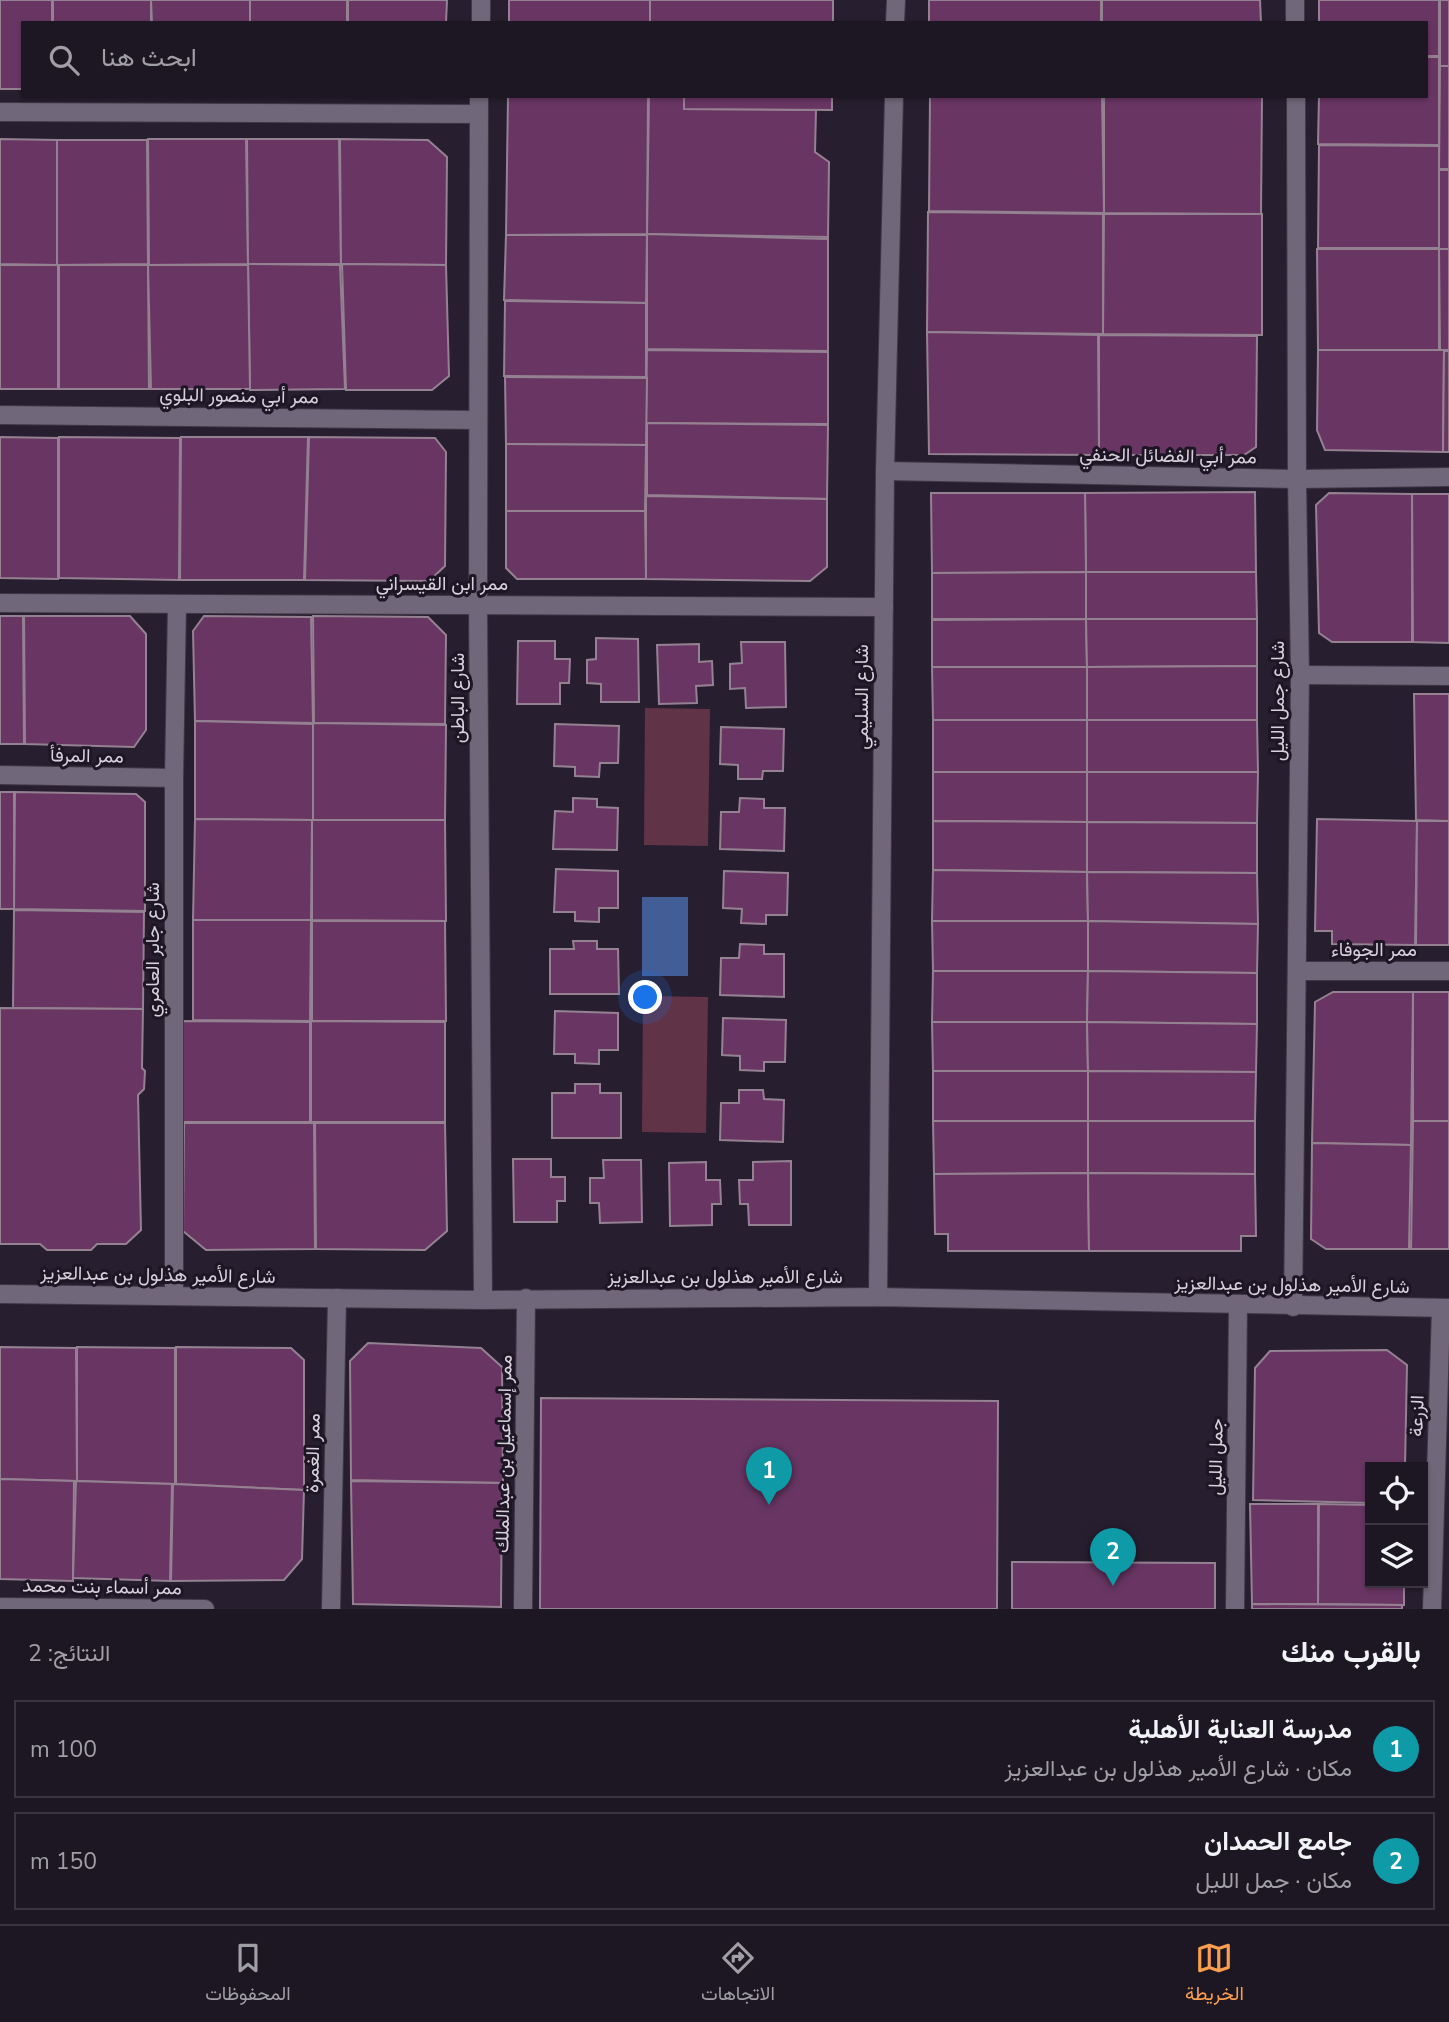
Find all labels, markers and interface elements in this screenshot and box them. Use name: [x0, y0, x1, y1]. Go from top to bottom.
search box: [21, 21, 1428, 98]
text: ابحث هنا: [101, 40, 197, 75]
icon: search: [45, 41, 83, 79]
street label: ممر أبي منصور البلوي: [159, 382, 319, 412]
street label: ممر أبي الفضائل الحنفي: [1079, 441, 1257, 473]
street label: ممر ابن القيسراني: [376, 571, 508, 599]
street label: شارع جمل الليل: [1265, 641, 1291, 761]
street label: شارع السليمي: [849, 644, 877, 750]
street label: شارع الباطن: [445, 653, 471, 743]
street label: ممر المرفأ: [50, 742, 124, 770]
street label: شارع جابر العامري: [140, 882, 168, 1018]
street label: ممر الجوفاء: [1331, 937, 1417, 963]
your location: [628, 980, 662, 1014]
street label: شارع الأمير هذلول بن عبدالعزيز: [39, 1260, 276, 1290]
street label: شارع الأمير هذلول بن عبدالعزيز: [606, 1264, 843, 1290]
street label: شارع الأمير هذلول بن عبدالعزيز: [1173, 1270, 1410, 1300]
street label: ممر إسماعيل بن عبدالملك: [489, 1355, 519, 1553]
street label: الزرعة: [1403, 1395, 1431, 1437]
street label: ممر الغمرة: [299, 1413, 327, 1493]
street label: جمل الليل: [1202, 1418, 1230, 1496]
pin: 1: [746, 1447, 792, 1505]
map controls: [1365, 1462, 1428, 1588]
button: locate: [1365, 1462, 1428, 1525]
button: layers: [1365, 1525, 1428, 1588]
pin: 2: [1090, 1528, 1136, 1586]
street label: ممر أسماء بنت محمد: [22, 1573, 182, 1601]
text: بالقرب منك: [1281, 1632, 1421, 1673]
text: النتائج: 2: [28, 1638, 110, 1669]
text: مدرسة العناية الأهلية: [1128, 1712, 1352, 1747]
text: 100 m: [30, 1734, 97, 1765]
text: 1: [1389, 1734, 1403, 1765]
text: مكان · شارع الأمير هذلول بن عبدالعزيز: [1005, 1753, 1352, 1784]
text: جامع الحمدان: [1204, 1824, 1352, 1859]
text: 150 m: [30, 1846, 97, 1877]
text: 2: [1389, 1846, 1403, 1877]
text: مكان · جمل الليل: [1196, 1865, 1352, 1896]
tab: المحفوظات: [205, 1939, 291, 2010]
tab: الاتجاهات: [701, 1939, 775, 2010]
tab: الخريطة: [1185, 1939, 1244, 2010]

